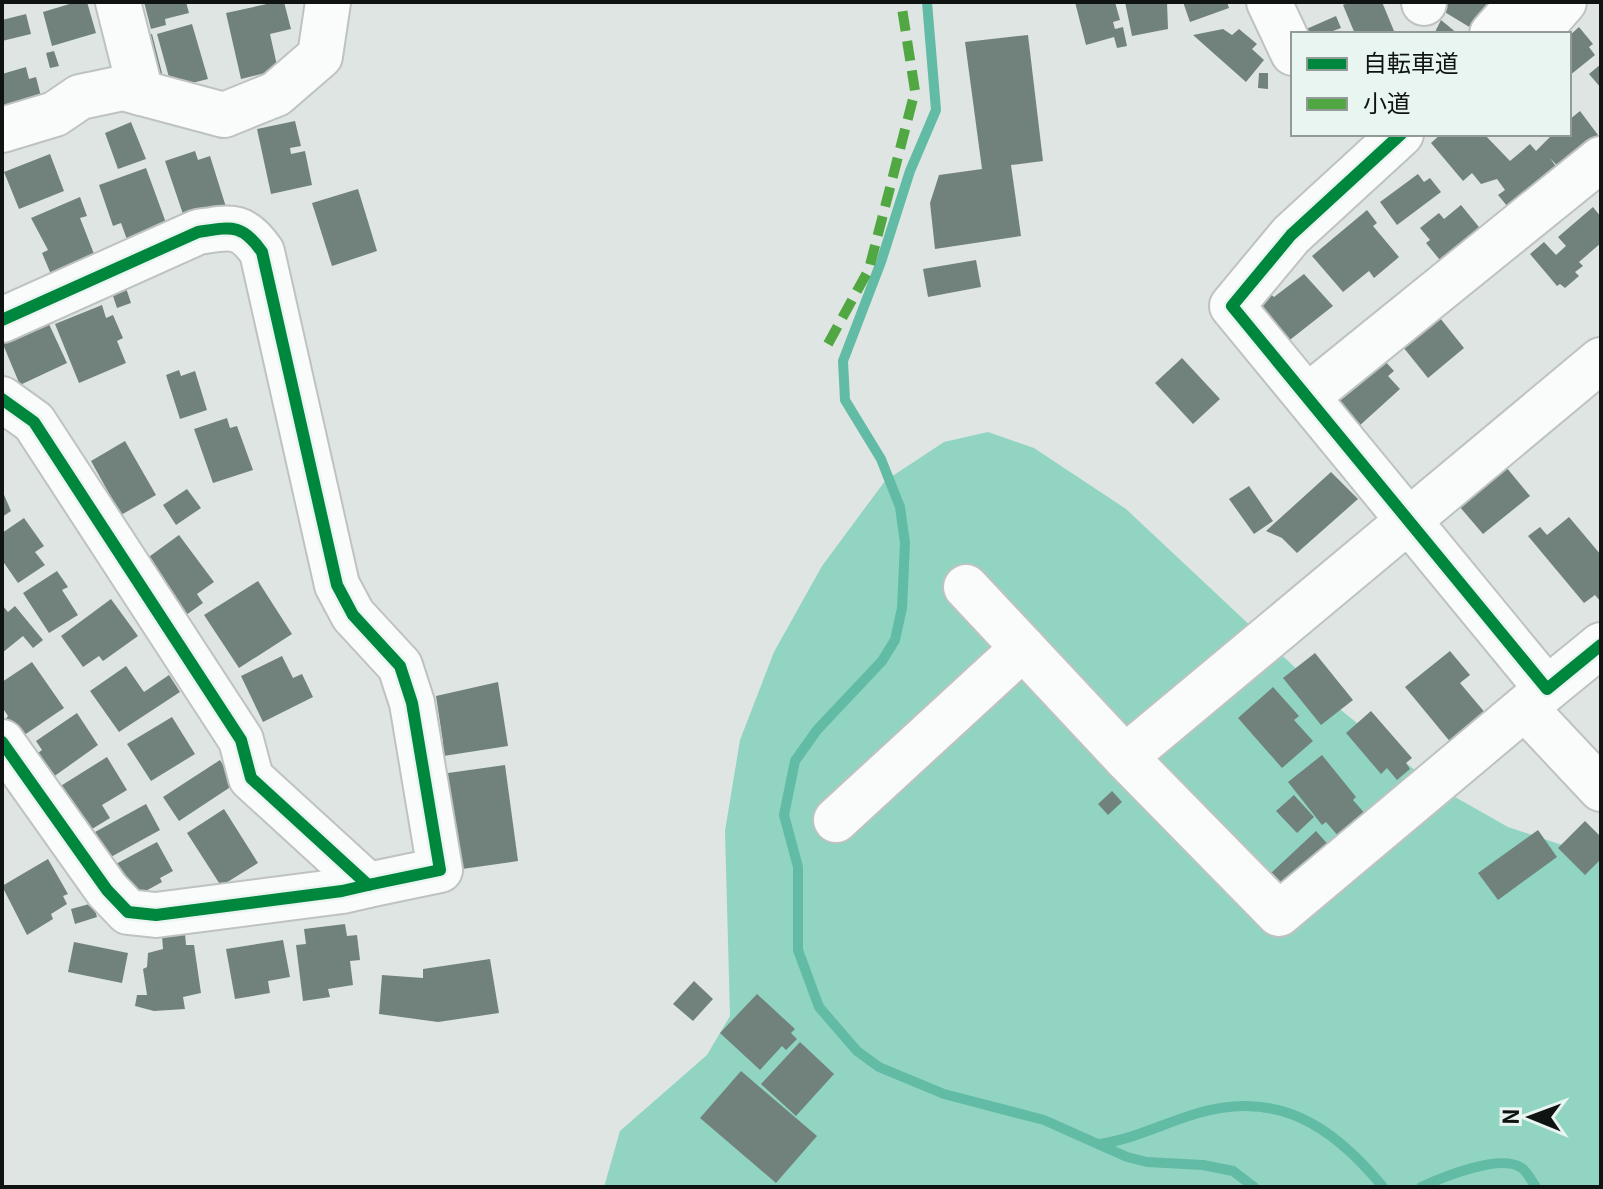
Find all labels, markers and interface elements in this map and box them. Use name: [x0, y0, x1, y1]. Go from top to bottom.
legend: [1291, 32, 1571, 136]
text: 自転車道: [1363, 44, 1459, 79]
text: 小道: [1363, 84, 1411, 119]
north arrow: [1491, 1077, 1571, 1157]
text: N: [1493, 1108, 1525, 1125]

